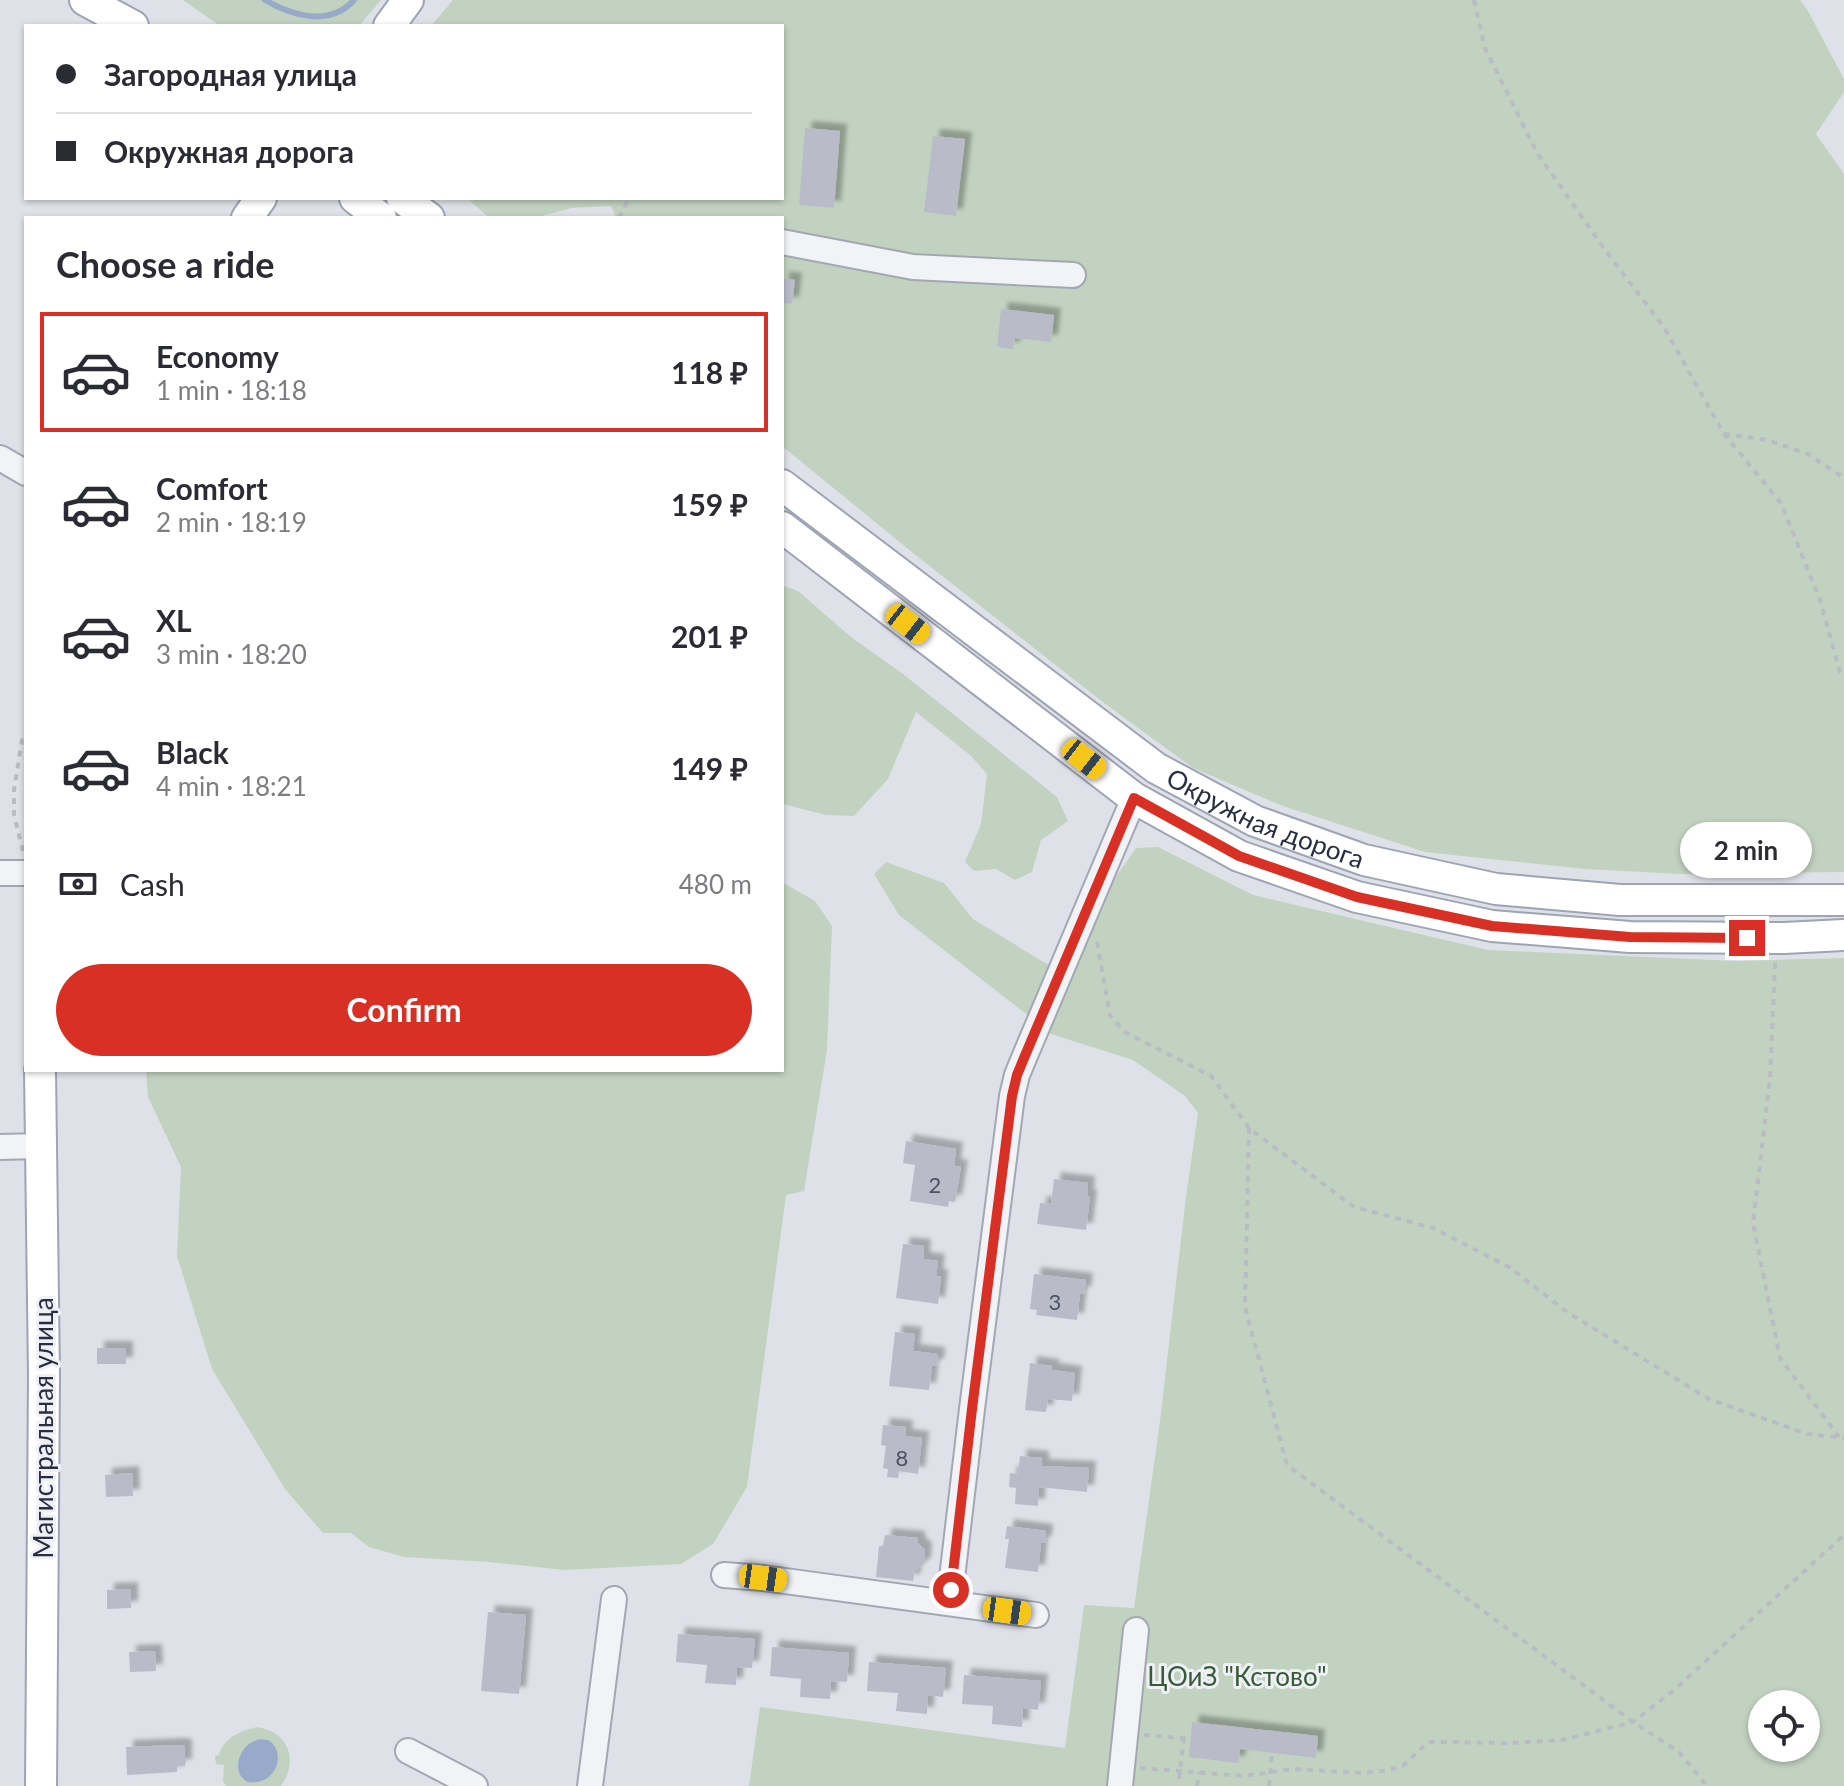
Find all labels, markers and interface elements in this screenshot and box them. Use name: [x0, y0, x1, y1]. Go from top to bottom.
text: Загородная улица: [104, 56, 357, 92]
text: Окружная дорога: [104, 133, 354, 169]
text: Choose a ride: [56, 242, 275, 286]
icon: car: [60, 336, 132, 408]
text: Economy: [156, 338, 279, 374]
text: 118 ₽: [671, 354, 748, 390]
text: 1 min · 18:18: [156, 374, 307, 406]
icon: car: [60, 468, 132, 540]
text: Comfort: [156, 470, 268, 506]
text: 159 ₽: [671, 486, 748, 522]
text: 2 min · 18:19: [156, 506, 307, 538]
icon: car: [60, 600, 132, 672]
car: [882, 600, 934, 648]
text: XL: [156, 602, 192, 638]
text: 201 ₽: [671, 618, 748, 654]
text: 3 min · 18:20: [156, 638, 307, 670]
icon: car: [60, 732, 132, 804]
text: Black: [156, 734, 229, 770]
car: [1058, 735, 1110, 783]
text: 149 ₽: [671, 750, 748, 786]
street label: Окружная дорога: [1161, 761, 1369, 875]
text: 4 min · 18:21: [156, 770, 307, 802]
callout: 2 min: [1681, 822, 1813, 878]
text: 2 min: [1714, 834, 1778, 866]
icon: cash: [56, 862, 100, 906]
text: Cash: [120, 866, 185, 902]
text: 480 m: [679, 868, 752, 900]
route end: [1729, 920, 1765, 956]
button: Confirm: [56, 964, 752, 1056]
house number: 2: [929, 1171, 941, 1198]
house number: 3: [1049, 1288, 1061, 1315]
street label: Магистральная улица: [27, 1297, 59, 1559]
house number: 8: [896, 1444, 908, 1471]
car: [738, 1563, 788, 1593]
route start: [933, 1572, 969, 1608]
car: [982, 1596, 1032, 1626]
park label: ЦОиЗ "Кстово": [1147, 1660, 1327, 1692]
map controls: [1748, 1690, 1820, 1762]
button: locate: [1748, 1690, 1820, 1762]

